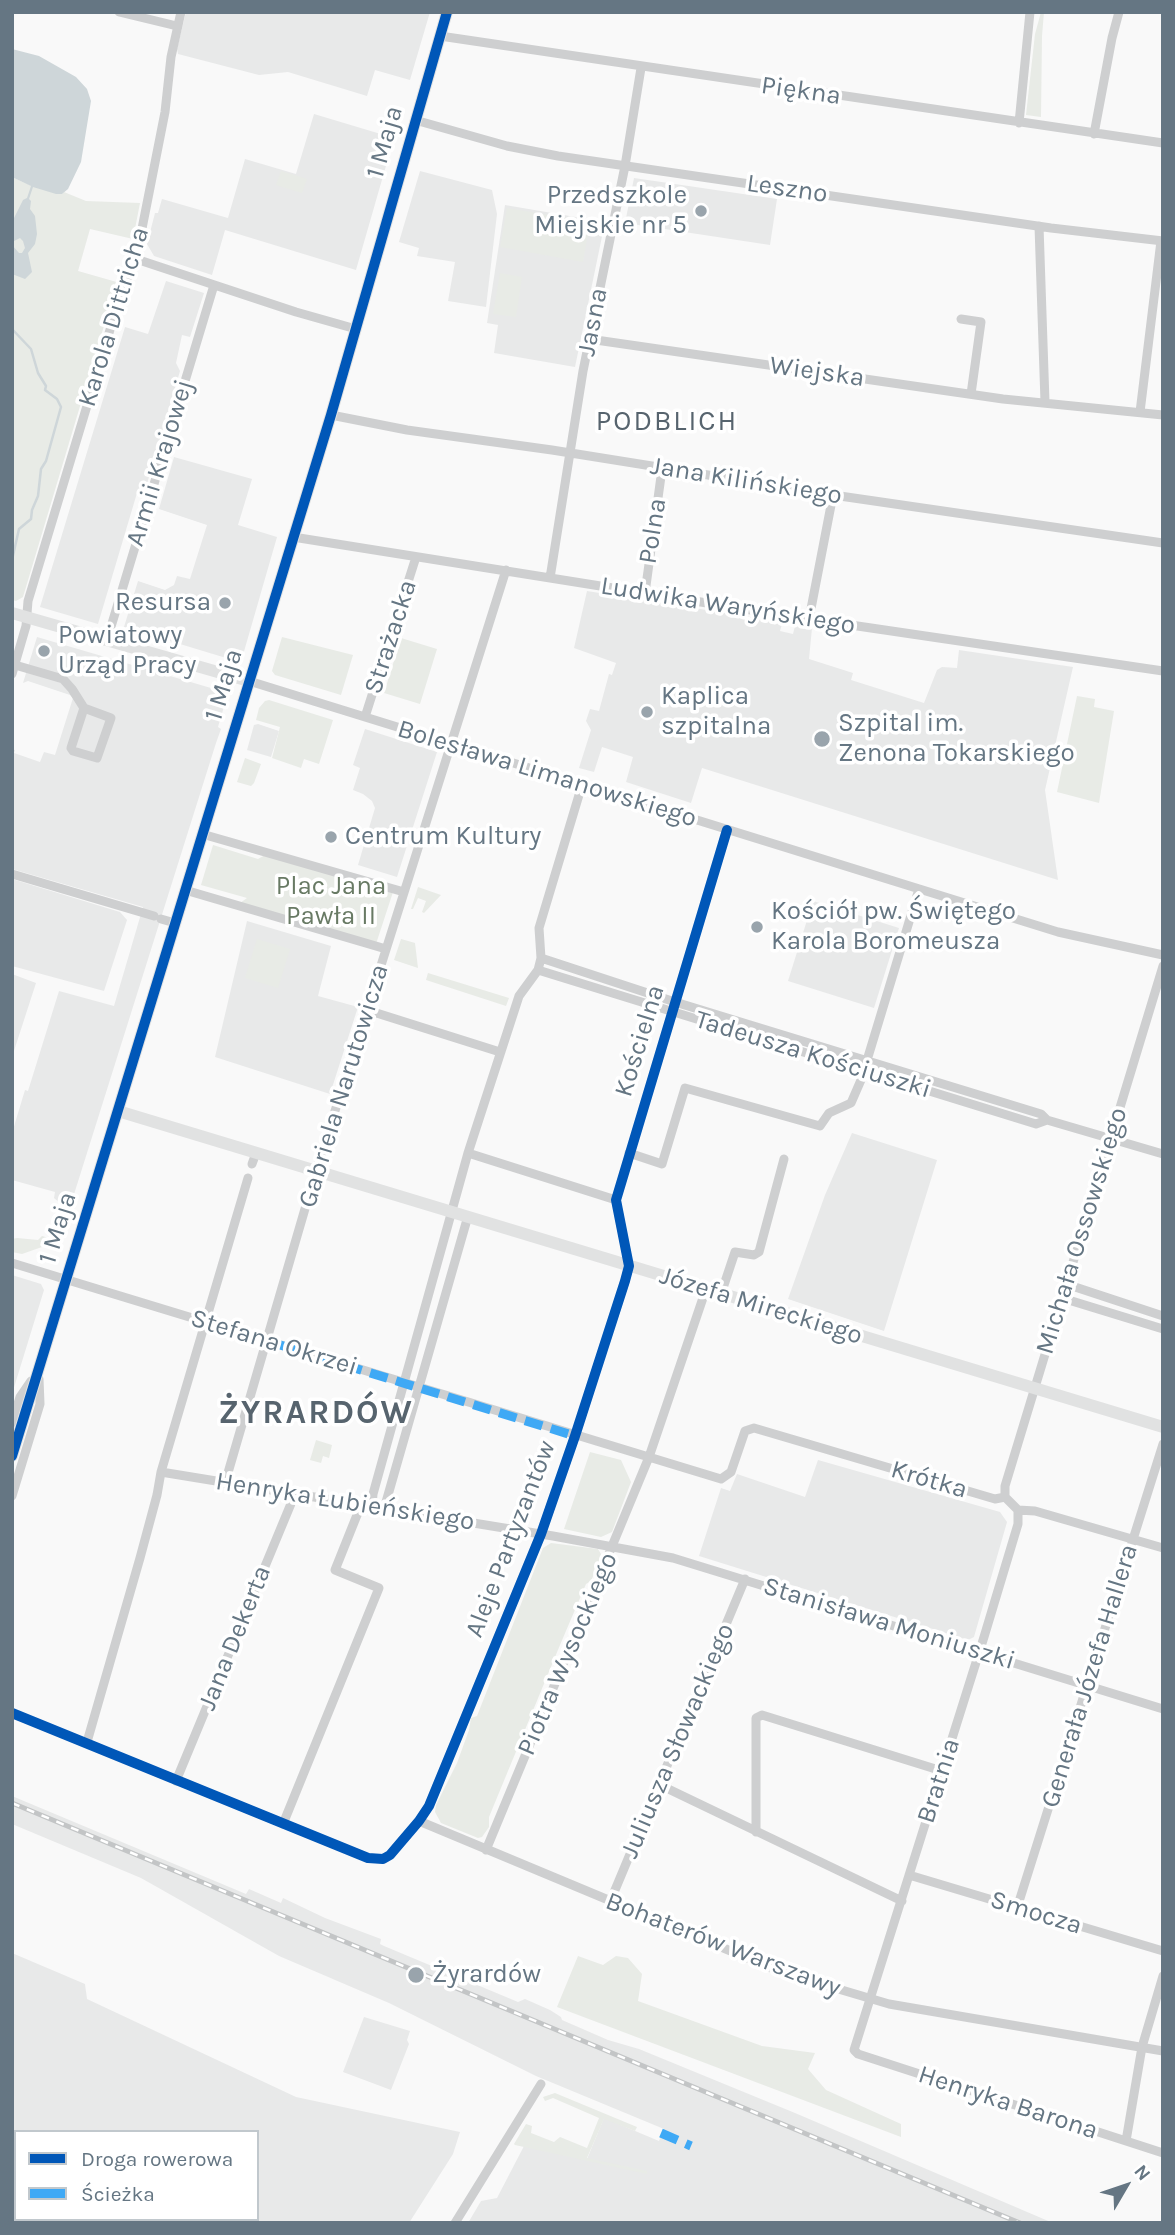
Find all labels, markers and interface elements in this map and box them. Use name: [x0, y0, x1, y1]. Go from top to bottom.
street label: Piękna: [759, 70, 843, 112]
street label: 1 Maja: [360, 102, 410, 182]
street label: Leszno: [745, 168, 829, 210]
place label: Przedszkole Miejskie nr 5: [534, 180, 687, 242]
marker: Przedszkole Miejskie nr 5: [693, 203, 709, 219]
street label: Karola Dittricha: [72, 223, 156, 411]
street label: Jasna: [571, 285, 615, 359]
street label: Wiejska: [768, 350, 866, 394]
street label: Armii Krajowej: [120, 376, 200, 550]
district label: PODBLICH: [597, 405, 737, 439]
street label: Jana Kilińskiego: [648, 450, 844, 512]
street label: Polna: [632, 496, 674, 566]
street label: Ludwika Waryńskiego: [599, 570, 857, 642]
street label: Strażacka: [358, 576, 424, 698]
place label: Resursa: [115, 587, 211, 619]
marker: Resursa: [217, 595, 233, 611]
place label: Powiatowy Urząd Pracy: [58, 620, 196, 682]
marker: Powiatowy Urząd Pracy: [36, 643, 52, 659]
street label: 1 Maja: [198, 645, 250, 725]
place label: Kaplica szpitalna: [661, 681, 771, 742]
marker: Kaplica szpitalna: [639, 704, 655, 720]
place label: Szpital im. Zenona Tokarskiego: [838, 708, 1075, 770]
street label: Bolesława Limanowskiego: [394, 714, 700, 834]
marker: Szpital im. Zenona Tokarskiego: [812, 729, 832, 749]
place label: Centrum Kultury: [345, 821, 541, 853]
marker: Centrum Kultury: [323, 829, 339, 845]
park label: Plac Jana Pawła II: [276, 871, 386, 932]
place label: Kościół pw. Świętego Karola Boromeusza: [771, 896, 1016, 958]
marker: Kościół pw. Świętego Karola Boromeusza: [749, 919, 765, 935]
street label: Gabriela Narutowicza: [292, 961, 396, 1211]
street label: Kościelna: [608, 981, 672, 1101]
street label: Tadeusza Kościuszki: [691, 1004, 935, 1106]
street label: Michała Ossowskiego: [1030, 1104, 1134, 1358]
street label: 1 Maja: [32, 1188, 84, 1268]
street label: Józefa Mireckiego: [656, 1260, 866, 1352]
street label: Stefana Okrzei: [187, 1303, 361, 1383]
district label: ŻYRARDÓW: [219, 1394, 413, 1434]
street label: Aleje Partyzantów: [459, 1436, 563, 1642]
street label: Krótka: [887, 1454, 971, 1506]
street label: Henryka Łubieńskiego: [213, 1466, 477, 1538]
street label: Generała Józefa Hallera: [1035, 1541, 1145, 1811]
street label: Piotra Wysockiego: [511, 1548, 625, 1760]
street label: Jana Dekerta: [192, 1561, 278, 1715]
street label: Stanisława Moniuszki: [759, 1571, 1019, 1677]
street label: Juliusza Słowackiego: [614, 1619, 742, 1863]
street label: Bratnia: [911, 1735, 967, 1827]
street label: Smocza: [986, 1884, 1086, 1942]
street label: Bohaterów Warszawy: [601, 1886, 845, 2004]
place label: Żyrardów: [432, 1959, 541, 1991]
marker: Żyrardów: [406, 1965, 426, 1985]
street label: Henryka Barona: [914, 2059, 1102, 2147]
legend: [14, 2130, 259, 2221]
text: Droga rowerowa: [81, 2147, 233, 2171]
north arrow: [1091, 2151, 1161, 2221]
text: N: [1129, 2161, 1155, 2185]
text: Ścieżka: [81, 2182, 155, 2206]

